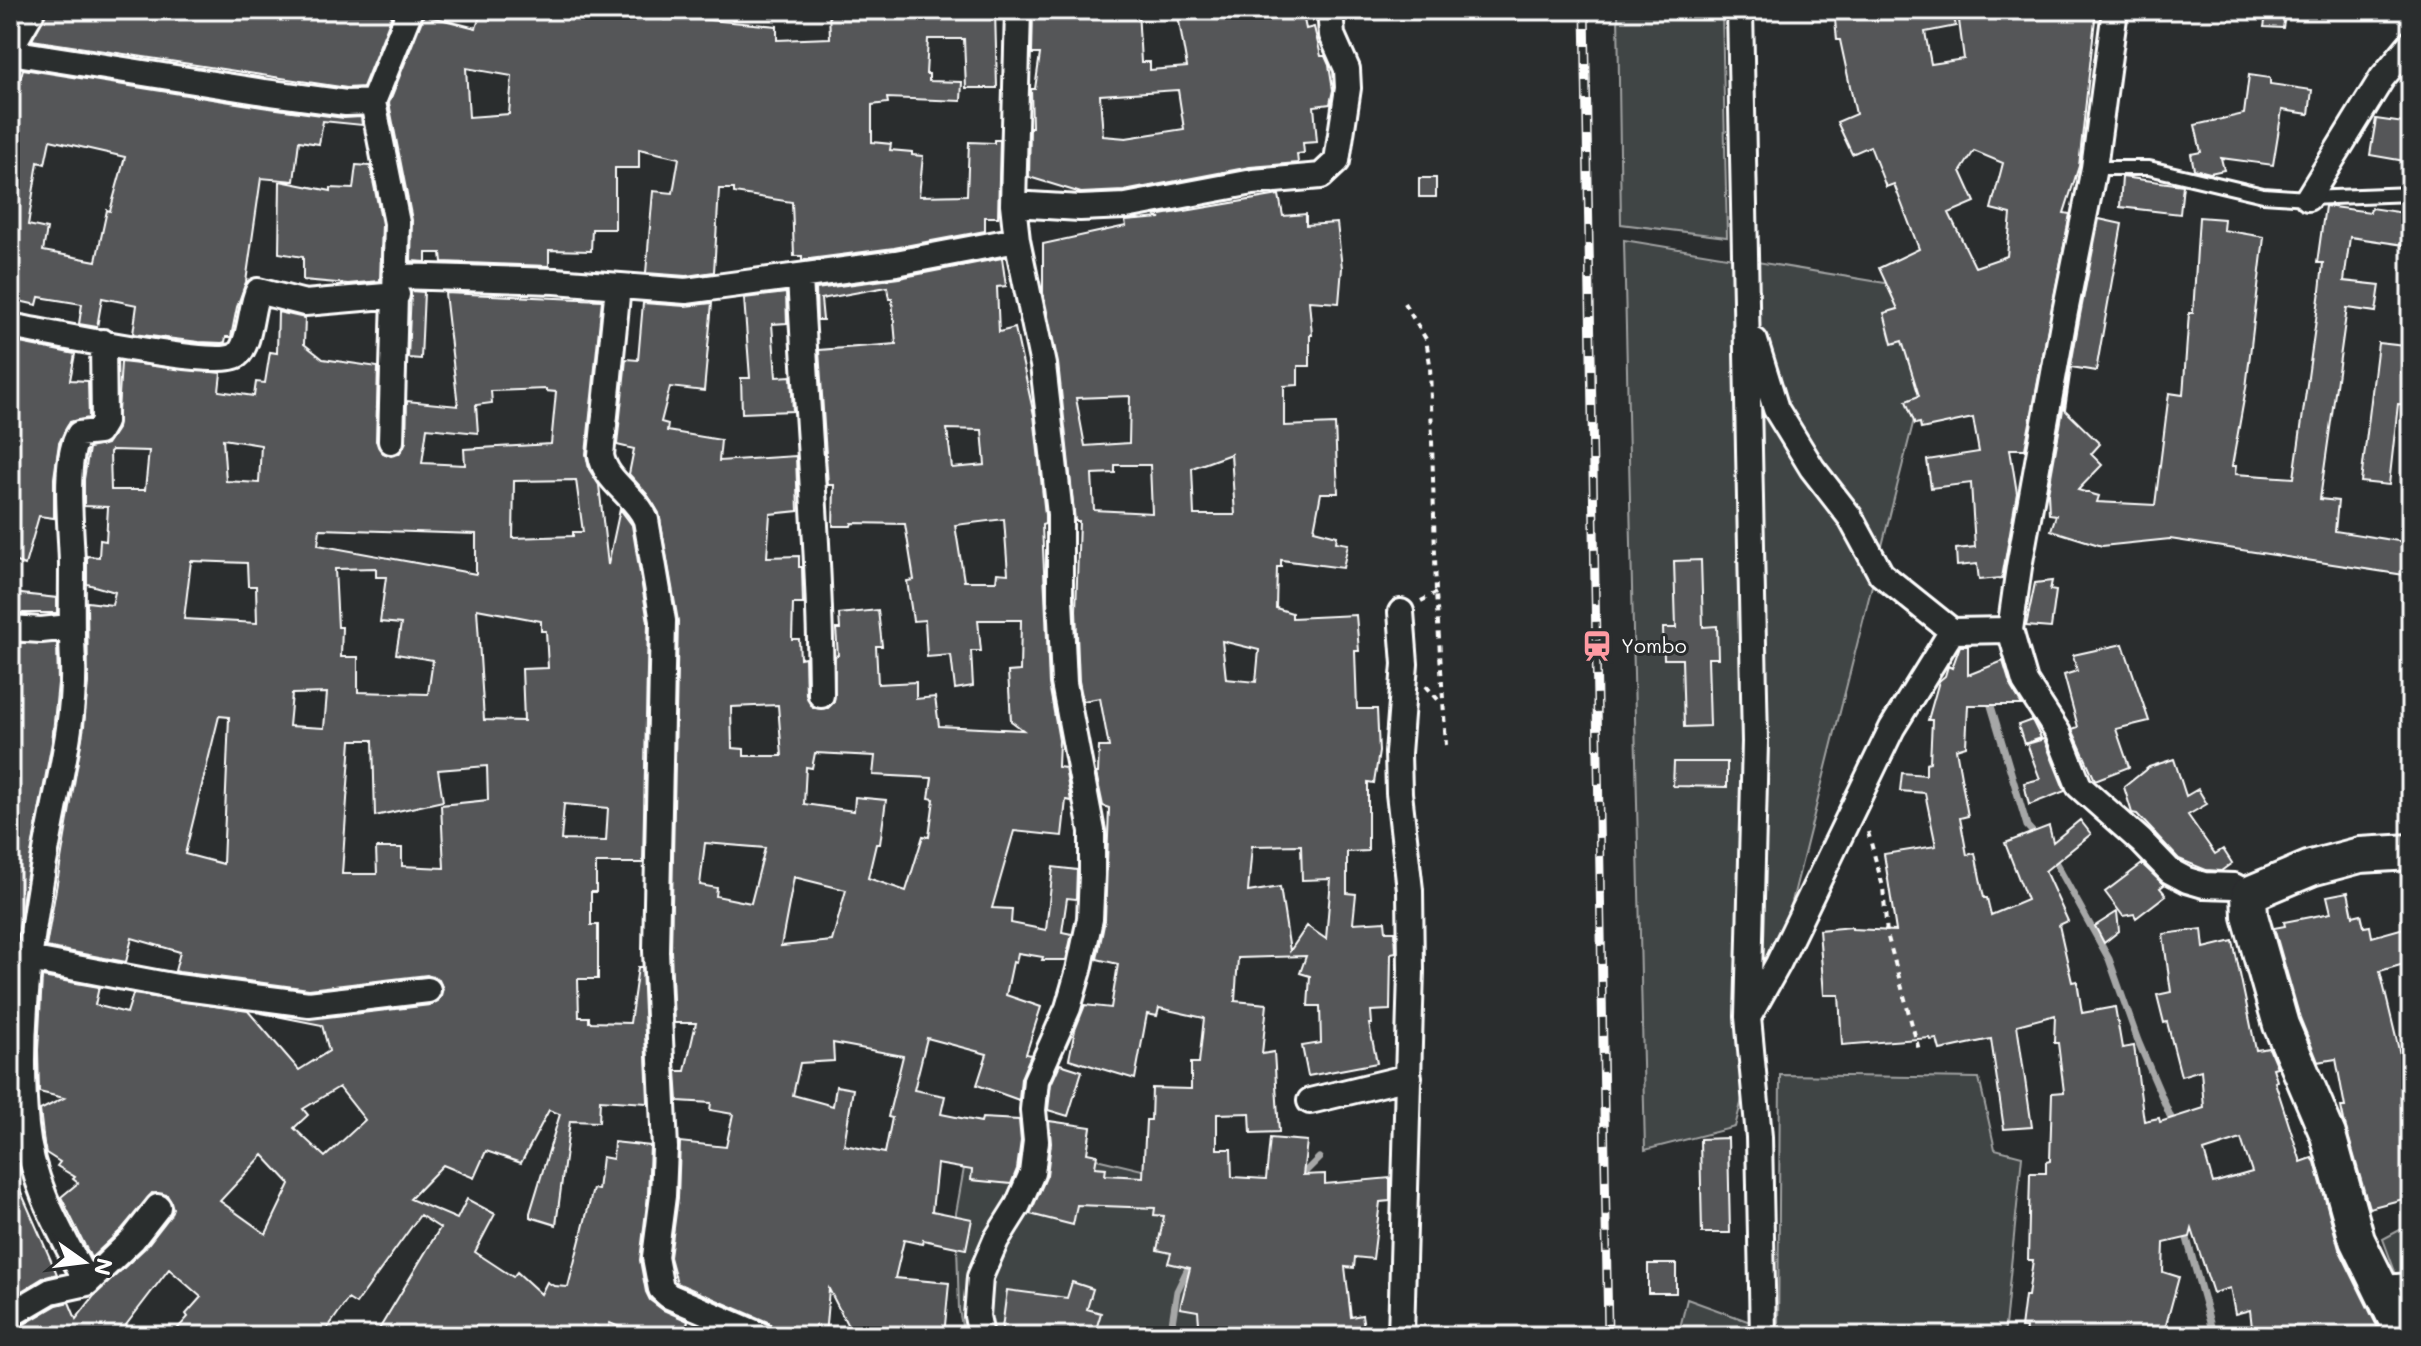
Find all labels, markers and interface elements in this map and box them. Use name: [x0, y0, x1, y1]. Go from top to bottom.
station icon: Yombo: [1580, 629, 1614, 663]
place label: Yombo: [1621, 632, 1687, 658]
north arrow: [44, 1222, 124, 1302]
text: N: [88, 1255, 120, 1279]

